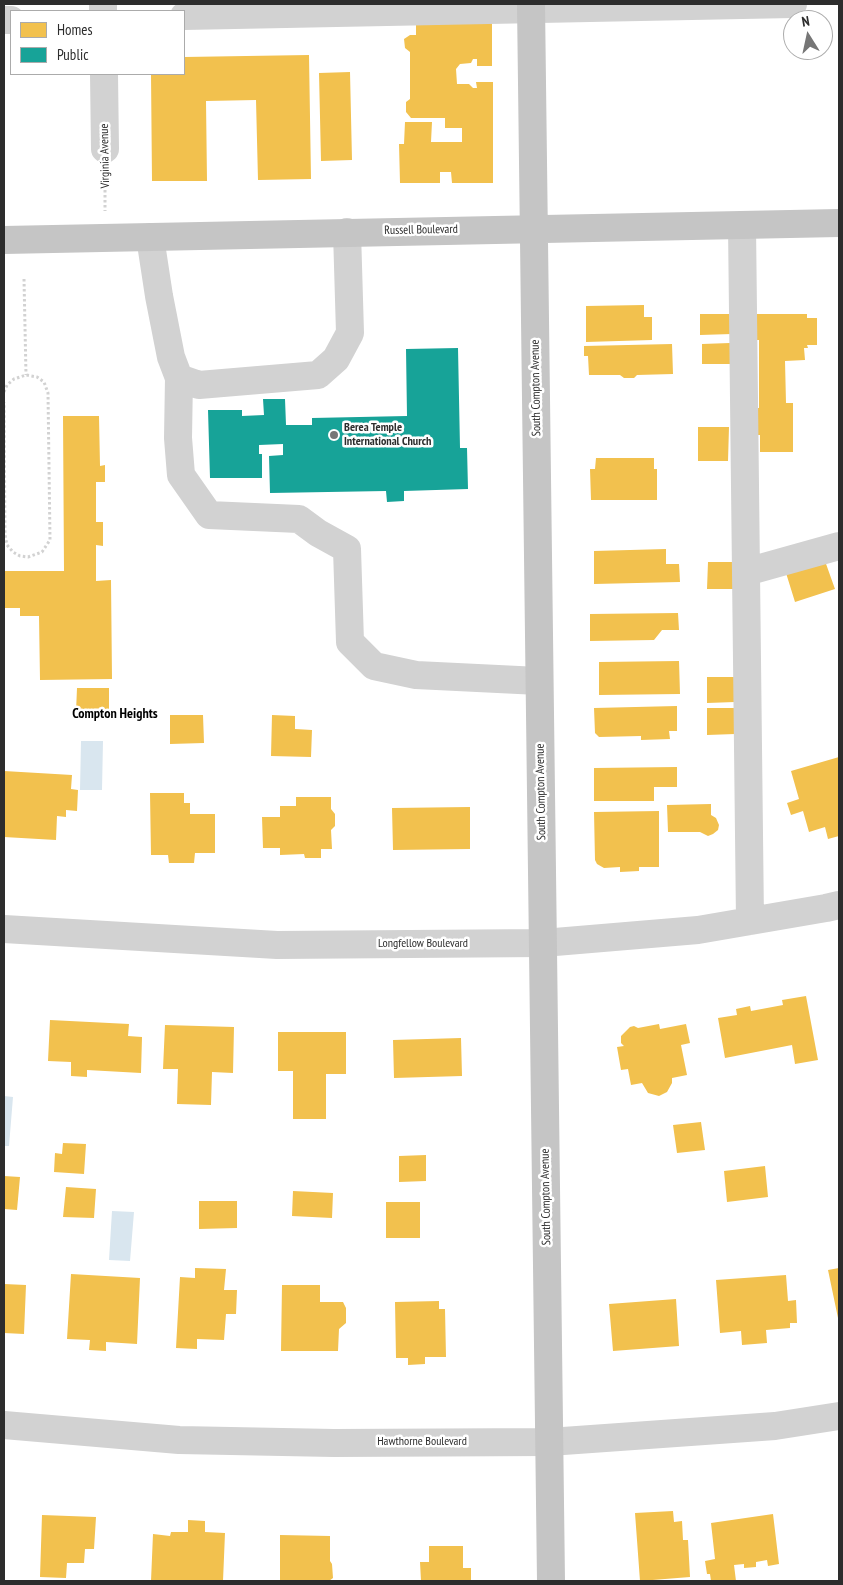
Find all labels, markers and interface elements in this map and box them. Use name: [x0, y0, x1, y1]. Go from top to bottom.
legend: [10, 10, 185, 75]
north arrow: [783, 10, 833, 60]
text: N: [800, 12, 811, 31]
text: Homes: [57, 20, 93, 39]
text: Public: [57, 45, 88, 64]
street label: Virginia Avenue: [97, 123, 113, 189]
street label: Russell Boulevard: [384, 222, 458, 238]
street label: South Compton Avenue: [528, 340, 544, 436]
place label: Berea Temple International Church: [344, 421, 431, 449]
marker: Berea Temple International Church: [328, 429, 340, 441]
district label: Compton Heights: [72, 706, 158, 722]
street label: South Compton Avenue: [533, 744, 549, 840]
street label: Longfellow Boulevard: [378, 937, 468, 951]
street label: South Compton Avenue: [538, 1149, 554, 1245]
street label: Hawthorne Boulevard: [377, 1435, 467, 1449]

